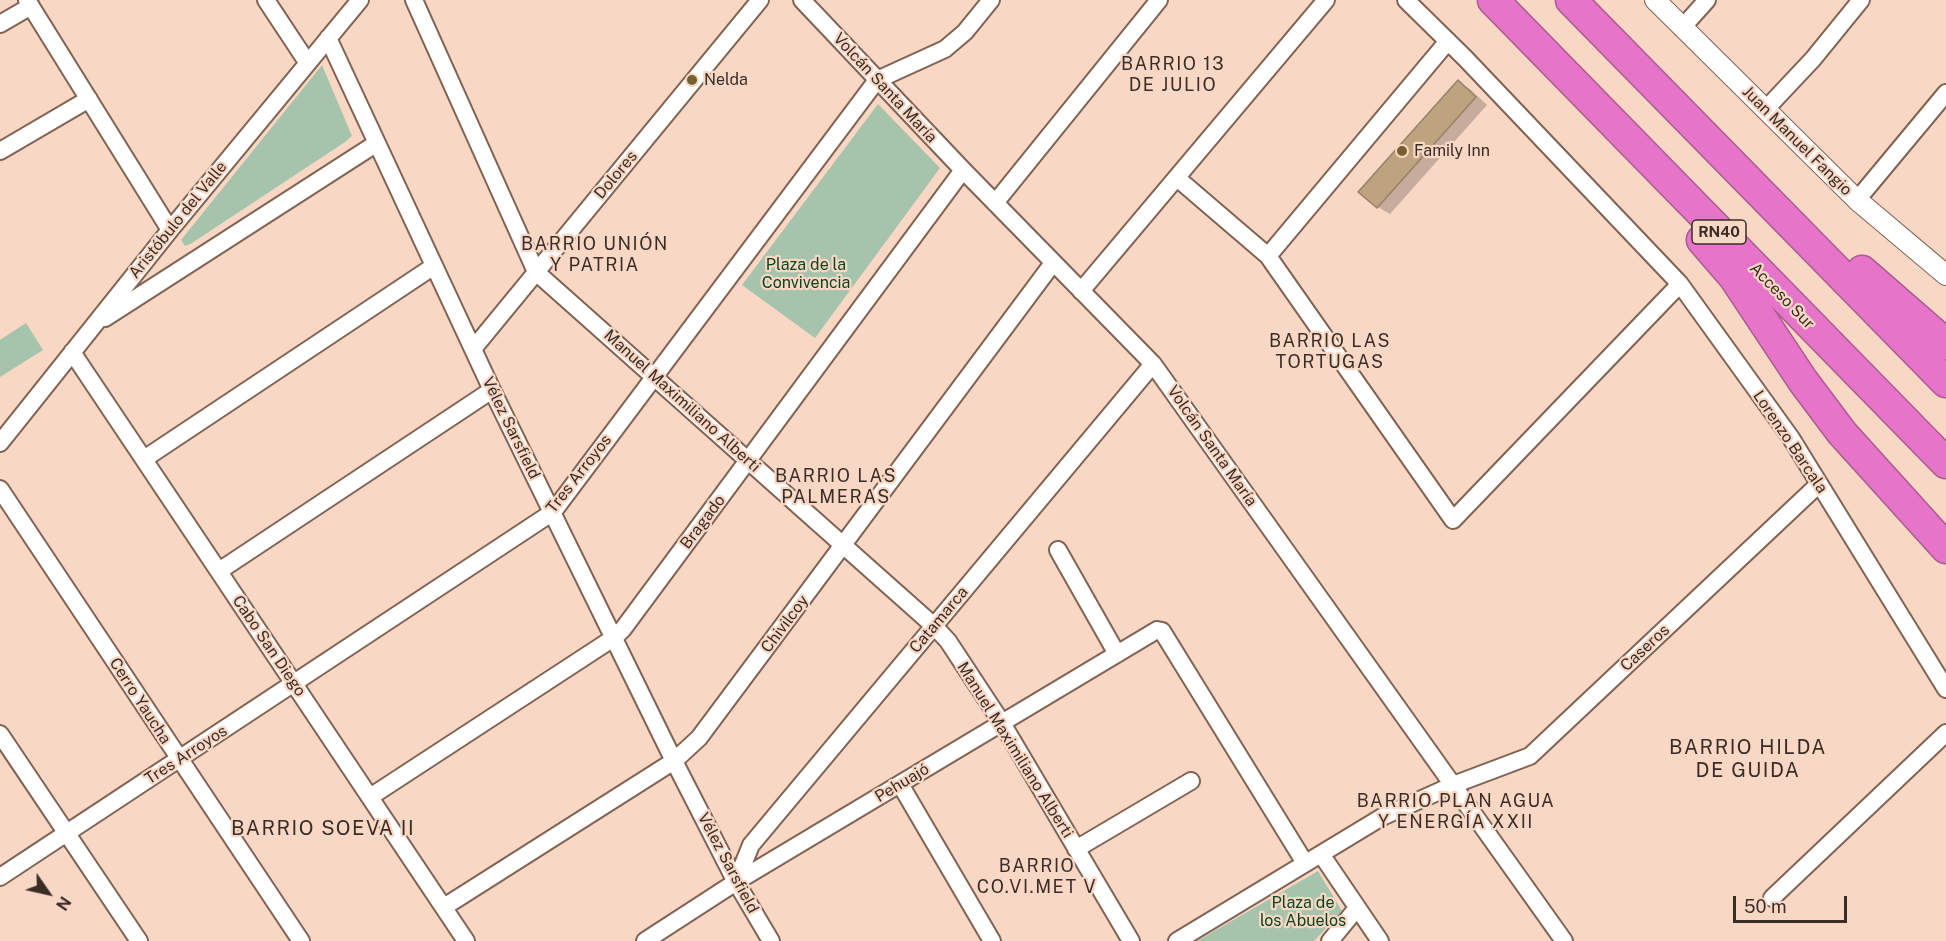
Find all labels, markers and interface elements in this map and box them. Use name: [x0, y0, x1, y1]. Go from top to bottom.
street label: Volcán Santa María: [829, 29, 941, 147]
district label: BARRIO 13 DE JULIO: [1121, 53, 1225, 96]
place label: Nelda: [704, 70, 748, 90]
marker: Nelda: [685, 73, 699, 87]
street label: Juan Manuel Fangio: [1738, 82, 1856, 200]
place label: Family Inn: [1414, 141, 1490, 161]
marker: Family Inn: [1395, 144, 1409, 158]
street label: Dolores: [590, 147, 642, 203]
street label: Aristóbulo del Valle: [125, 158, 231, 282]
road number: RN40: [1692, 220, 1746, 244]
district label: BARRIO UNIÓN Y PATRIA: [521, 233, 669, 276]
park label: Plaza de la Convivencia: [762, 255, 850, 293]
street label: Acceso Sur: [1746, 259, 1818, 333]
street label: Manuel Maximiliano Alberti: [600, 326, 764, 476]
district label: BARRIO LAS TORTUGAS: [1269, 330, 1391, 372]
street label: Vélez Sarsfield: [478, 374, 544, 482]
street label: Volcán Santa María: [1163, 382, 1261, 510]
street label: Lorenzo Barcala: [1749, 387, 1831, 497]
street label: Tres Arroyos: [542, 431, 616, 517]
district label: BARRIO LAS PALMERAS: [775, 465, 897, 508]
street label: Bragado: [676, 491, 730, 553]
street label: Catamarca: [906, 583, 972, 657]
street label: Chivilcoy: [757, 591, 813, 657]
street label: Cabo San Diego: [228, 592, 310, 700]
street label: Caseros: [1616, 621, 1674, 675]
street label: Cerro Yaucha: [105, 654, 175, 748]
street label: Manuel Maximiliano Alberti: [953, 659, 1077, 841]
street label: Tres Arroyos: [141, 721, 231, 789]
district label: BARRIO HILDA DE GUIDA: [1669, 736, 1827, 783]
street label: Pehuajó: [871, 759, 933, 807]
district label: BARRIO PLAN AGUA Y ENERGÍA XXII: [1357, 790, 1555, 832]
street label: Vélez Sarsfield: [693, 809, 763, 917]
district label: BARRIO SOEVA II: [231, 817, 415, 841]
district label: BARRIO CO.VI.MET V: [977, 855, 1097, 898]
north arrow: [18, 863, 78, 923]
scale bar: [1736, 884, 1850, 922]
text: N: [52, 893, 75, 914]
park label: Plaza de los Abuelos: [1260, 893, 1346, 931]
text: 50 m: [1744, 896, 1787, 917]

